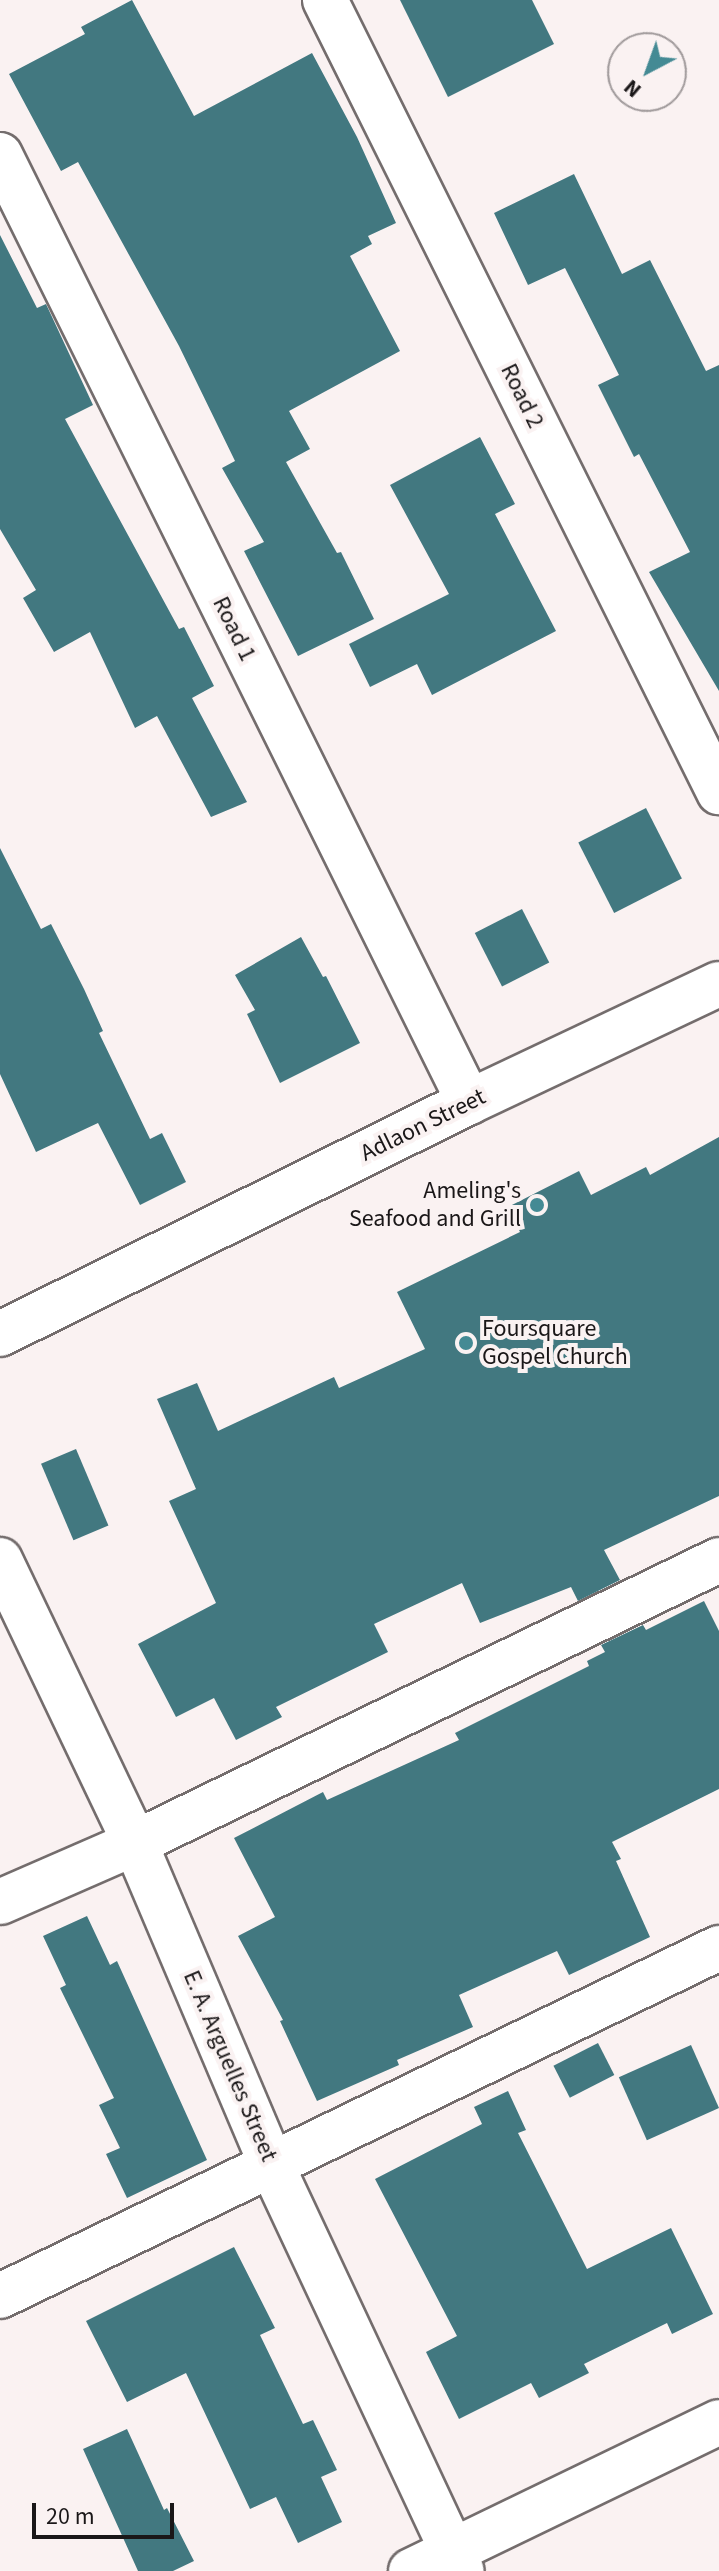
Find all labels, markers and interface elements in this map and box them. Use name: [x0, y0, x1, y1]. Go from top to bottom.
north arrow: [607, 32, 687, 112]
text: N: [617, 72, 649, 105]
street label: Road 2: [494, 359, 550, 433]
street label: Road 1: [206, 592, 262, 666]
street label: Adlaon Street: [356, 1082, 490, 1168]
place label: Ameling's Seafood and Grill: [349, 1177, 521, 1233]
marker: Ameling's Seafood and Grill: [528, 1196, 546, 1214]
place label: Foursquare Gospel Church: [482, 1315, 628, 1371]
marker: Foursquare Gospel Church: [457, 1334, 475, 1352]
street label: E. A. Arguelles Street: [177, 1966, 283, 2166]
scale bar: [36, 2487, 178, 2537]
text: 20 m: [46, 2499, 95, 2534]

